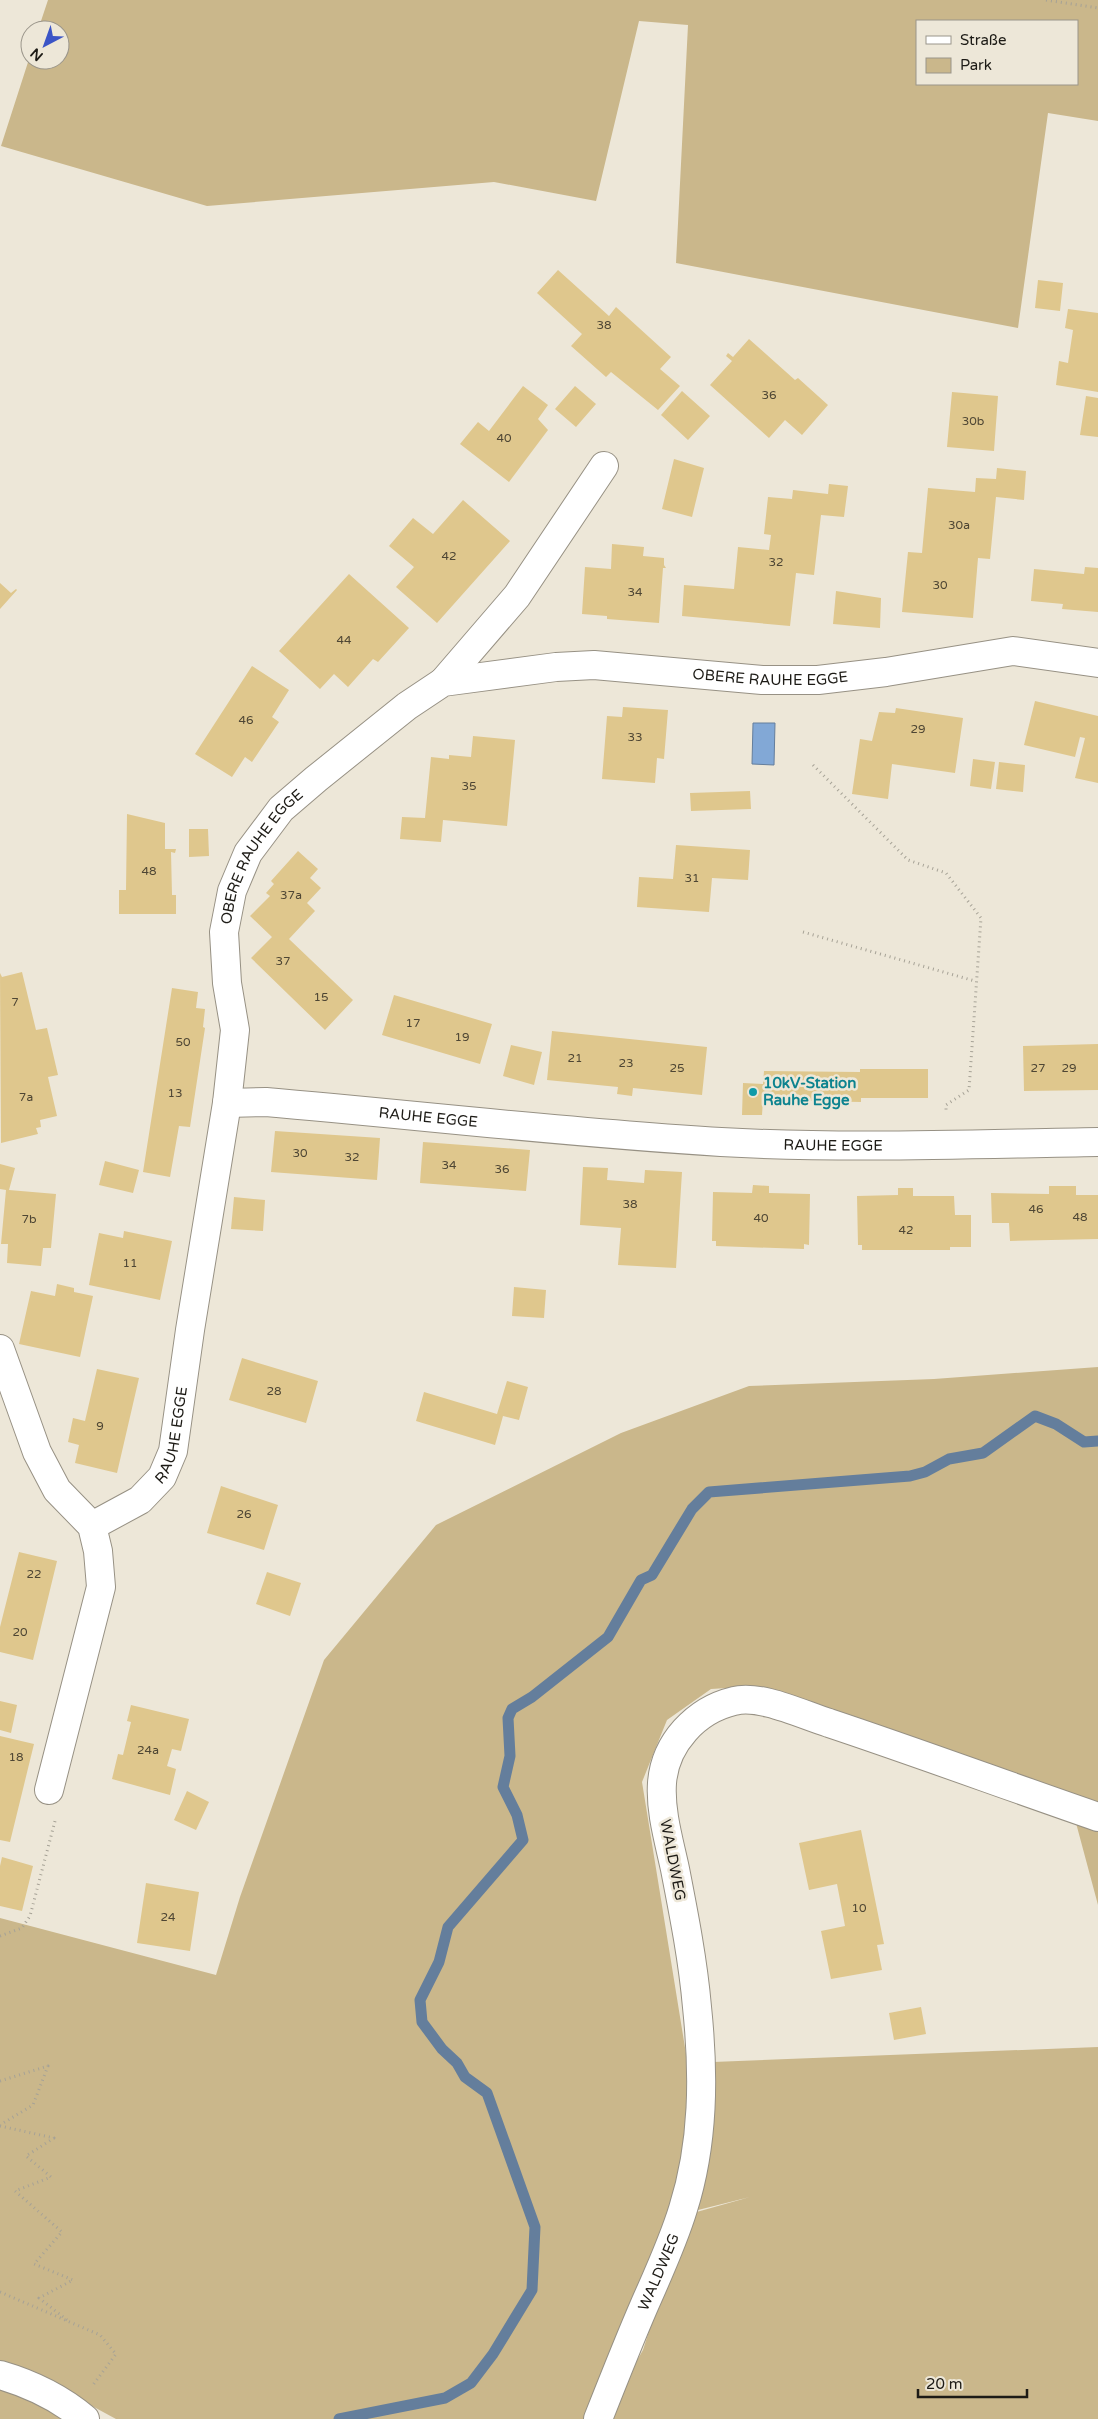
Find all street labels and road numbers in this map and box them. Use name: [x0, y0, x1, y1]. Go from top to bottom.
street label: OBERE RAUHE EGGE: [692, 665, 849, 689]
street label: OBERE RAUHE EGGE: [217, 785, 307, 926]
street label: RAUHE EGGE: [378, 1103, 479, 1131]
street label: RAUHE EGGE: [783, 1136, 883, 1155]
street label: RAUHE EGGE: [151, 1385, 191, 1488]
street label: WALDWEG: [656, 1818, 690, 1902]
street label: WALDWEG: [634, 2231, 683, 2313]

